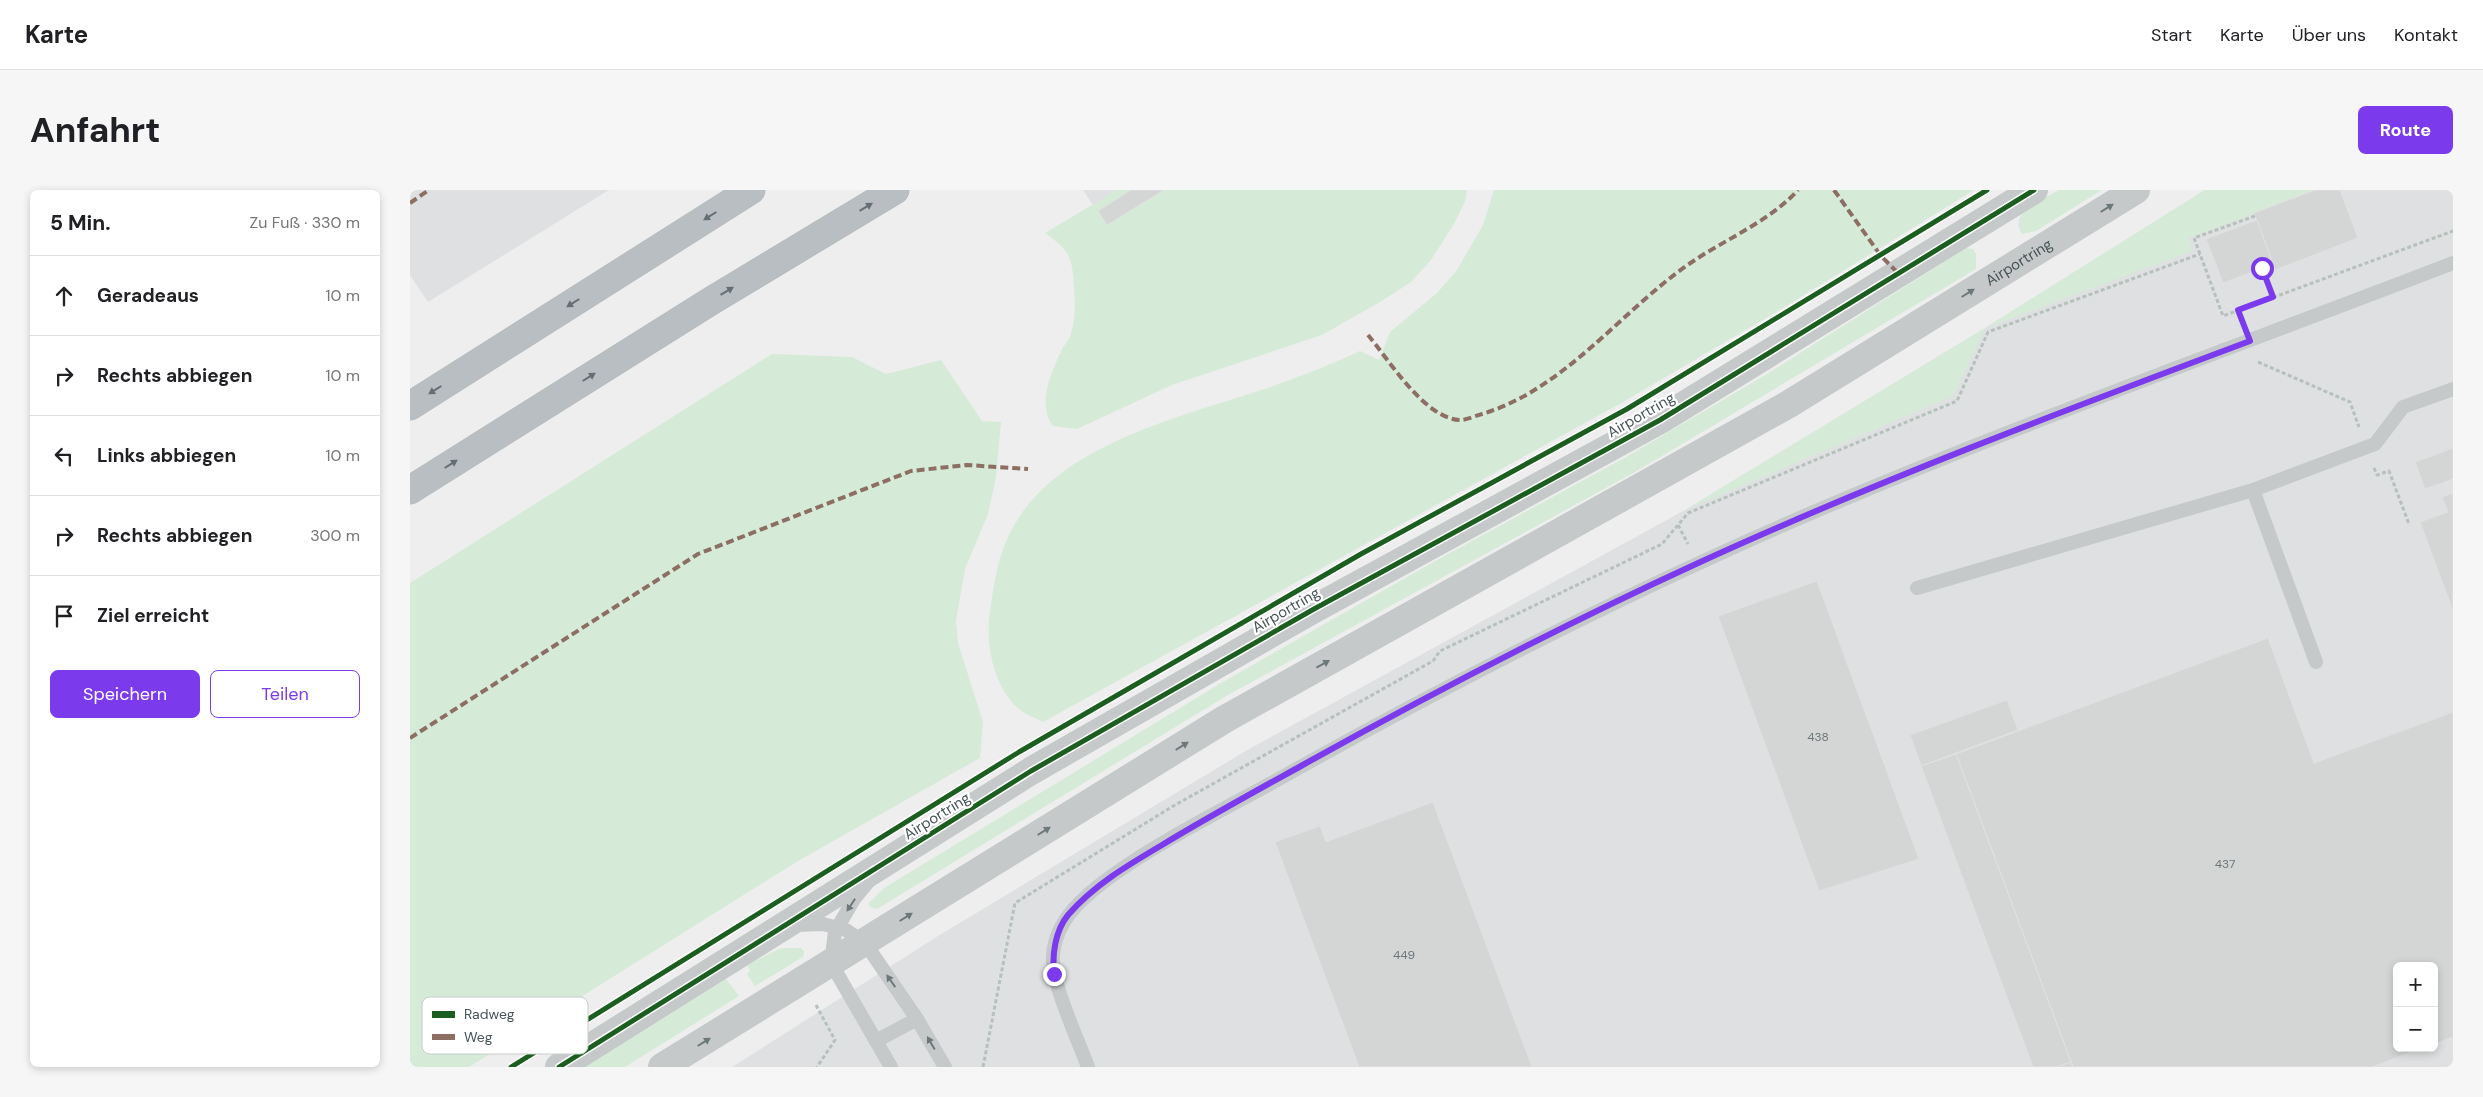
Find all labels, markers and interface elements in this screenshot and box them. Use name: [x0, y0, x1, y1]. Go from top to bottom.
text: Karte: [25, 19, 88, 50]
text: Start: [2151, 23, 2192, 47]
text: Karte: [2220, 23, 2264, 47]
text: Über uns: [2292, 23, 2366, 47]
text: Kontakt: [2394, 23, 2458, 47]
button: Route: [2358, 106, 2453, 154]
text: Anfahrt: [30, 107, 160, 153]
one-way arrow: [859, 203, 872, 212]
one-way arrow: [2100, 203, 2113, 213]
text: 5 Min.: [50, 209, 111, 237]
one-way arrow: [703, 211, 716, 221]
text: Zu Fuß · 330 m: [250, 212, 360, 233]
street label: Airportring: [1982, 234, 2056, 290]
route start: [2251, 257, 2274, 280]
icon: ahead: [50, 282, 78, 310]
text: Geradeaus: [97, 283, 199, 308]
text: 10 m: [326, 285, 360, 306]
one-way arrow: [720, 287, 733, 296]
one-way arrow: [1962, 289, 1975, 298]
one-way arrow: [566, 298, 579, 308]
icon: right: [50, 362, 78, 390]
text: Rechts abbiegen: [97, 363, 252, 388]
text: 10 m: [326, 365, 360, 386]
one-way arrow: [582, 373, 596, 382]
one-way arrow: [429, 385, 442, 395]
street label: Airportring: [1604, 388, 1678, 442]
icon: left: [50, 442, 78, 470]
text: Links abbiegen: [97, 443, 236, 468]
text: 10 m: [326, 445, 360, 466]
one-way arrow: [445, 459, 458, 468]
icon: right: [50, 522, 78, 550]
text: Rechts abbiegen: [97, 523, 252, 548]
text: 300 m: [310, 525, 360, 546]
street label: Airportring: [1249, 583, 1323, 637]
icon: arrive: [50, 602, 78, 630]
text: Ziel erreicht: [97, 603, 209, 628]
one-way arrow: [1316, 660, 1330, 669]
button: Speichern: [50, 670, 200, 718]
button: Teilen: [210, 670, 360, 718]
house number: 438: [1807, 729, 1829, 745]
one-way arrow: [1176, 741, 1189, 750]
street label: Airportring: [900, 788, 974, 844]
one-way arrow: [1038, 827, 1051, 836]
house number: 437: [2215, 856, 2235, 872]
one-way arrow: [846, 898, 856, 912]
one-way arrow: [900, 912, 913, 922]
house number: 449: [1393, 947, 1415, 963]
map controls: [2393, 962, 2438, 1052]
button: +: [2393, 962, 2438, 1007]
route end: [1043, 963, 1066, 986]
one-way arrow: [886, 974, 896, 987]
legend: [422, 997, 588, 1054]
text: Radweg: [464, 1005, 515, 1023]
button: −: [2393, 1007, 2438, 1052]
text: Weg: [464, 1028, 493, 1046]
one-way arrow: [926, 1036, 935, 1049]
one-way arrow: [697, 1037, 711, 1046]

